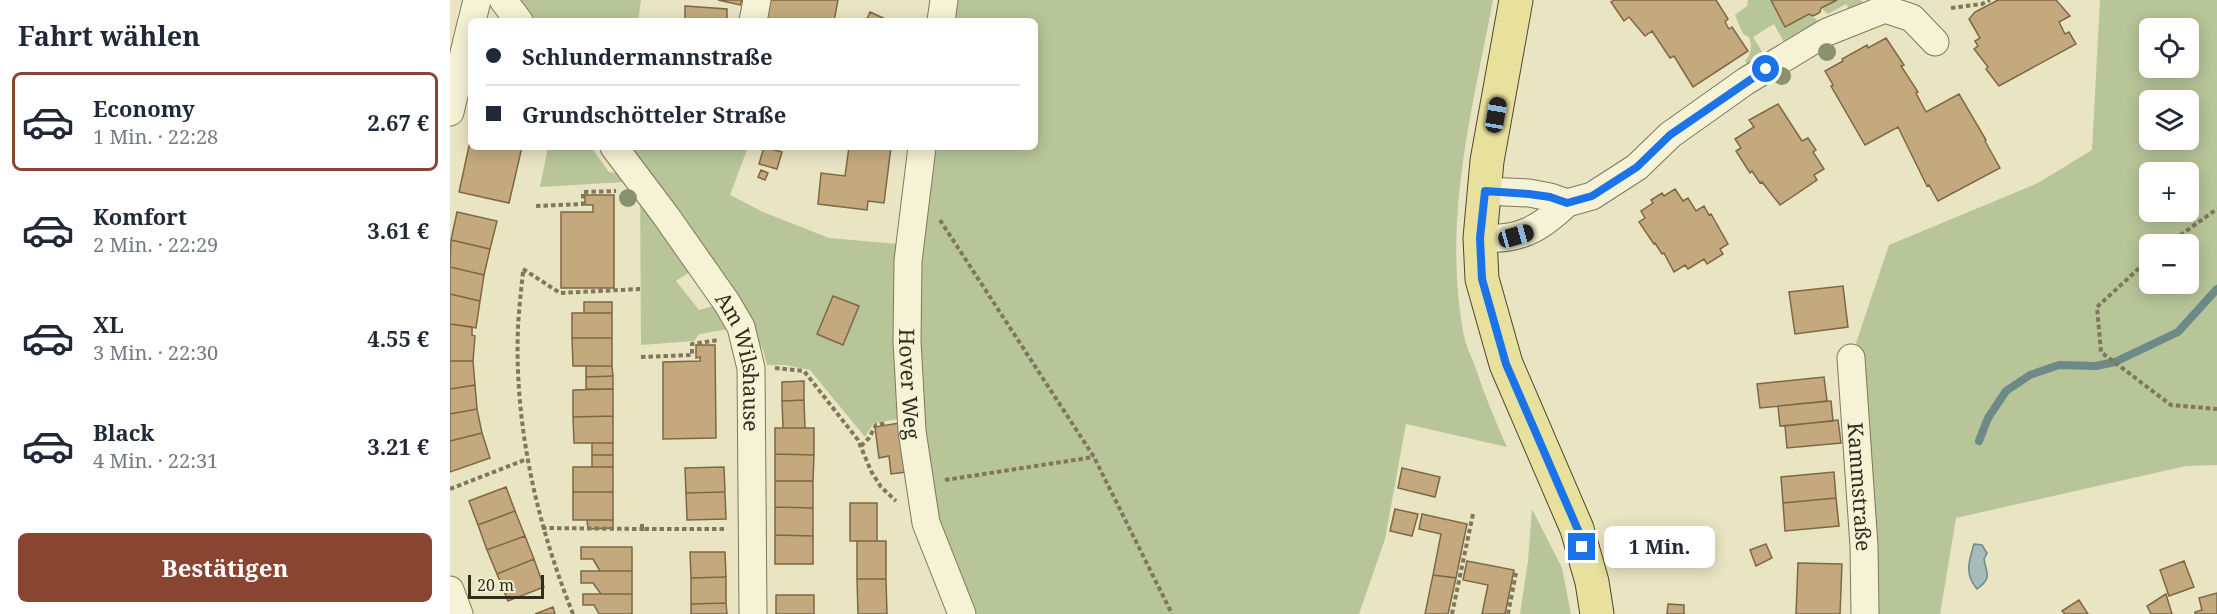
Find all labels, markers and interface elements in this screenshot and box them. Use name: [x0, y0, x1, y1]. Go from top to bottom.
text: Fahrt wählen: [18, 17, 200, 54]
map controls: [2139, 18, 2199, 294]
button: locate: [2139, 18, 2199, 78]
text: Schlundermannstraße: [522, 41, 773, 71]
route start: [1752, 55, 1779, 82]
button: layers: [2139, 90, 2199, 150]
text: Economy: [93, 93, 195, 123]
icon: car: [21, 95, 75, 149]
car: [1484, 96, 1508, 134]
text: Grundschötteler Straße: [522, 99, 786, 129]
text: 2.67 €: [367, 107, 429, 137]
text: 1 Min. · 22:28: [93, 123, 218, 150]
button: +: [2139, 162, 2199, 222]
text: Komfort: [93, 201, 187, 231]
icon: car: [21, 203, 75, 257]
text: 3.61 €: [367, 215, 429, 245]
car: [1496, 222, 1536, 250]
text: 2 Min. · 22:29: [93, 231, 218, 258]
button: −: [2139, 234, 2199, 294]
street label: Am Wilshause: [709, 286, 766, 432]
text: XL: [93, 309, 124, 339]
icon: car: [21, 311, 75, 365]
text: 4.55 €: [367, 323, 429, 353]
street label: Hover Weg: [893, 329, 927, 442]
text: 3 Min. · 22:30: [93, 339, 218, 366]
text: Black: [93, 417, 154, 447]
icon: car: [21, 419, 75, 473]
street label: Kammstraße: [1841, 421, 1878, 552]
text: 3.21 €: [367, 431, 429, 461]
text: 4 Min. · 22:31: [93, 447, 218, 474]
callout: 1 Min.: [1603, 526, 1714, 568]
button: Bestätigen: [18, 533, 432, 602]
route end: [1568, 533, 1595, 560]
text: 1 Min.: [1629, 533, 1690, 560]
scale bar: [468, 572, 544, 600]
text: 20 m: [477, 574, 514, 596]

